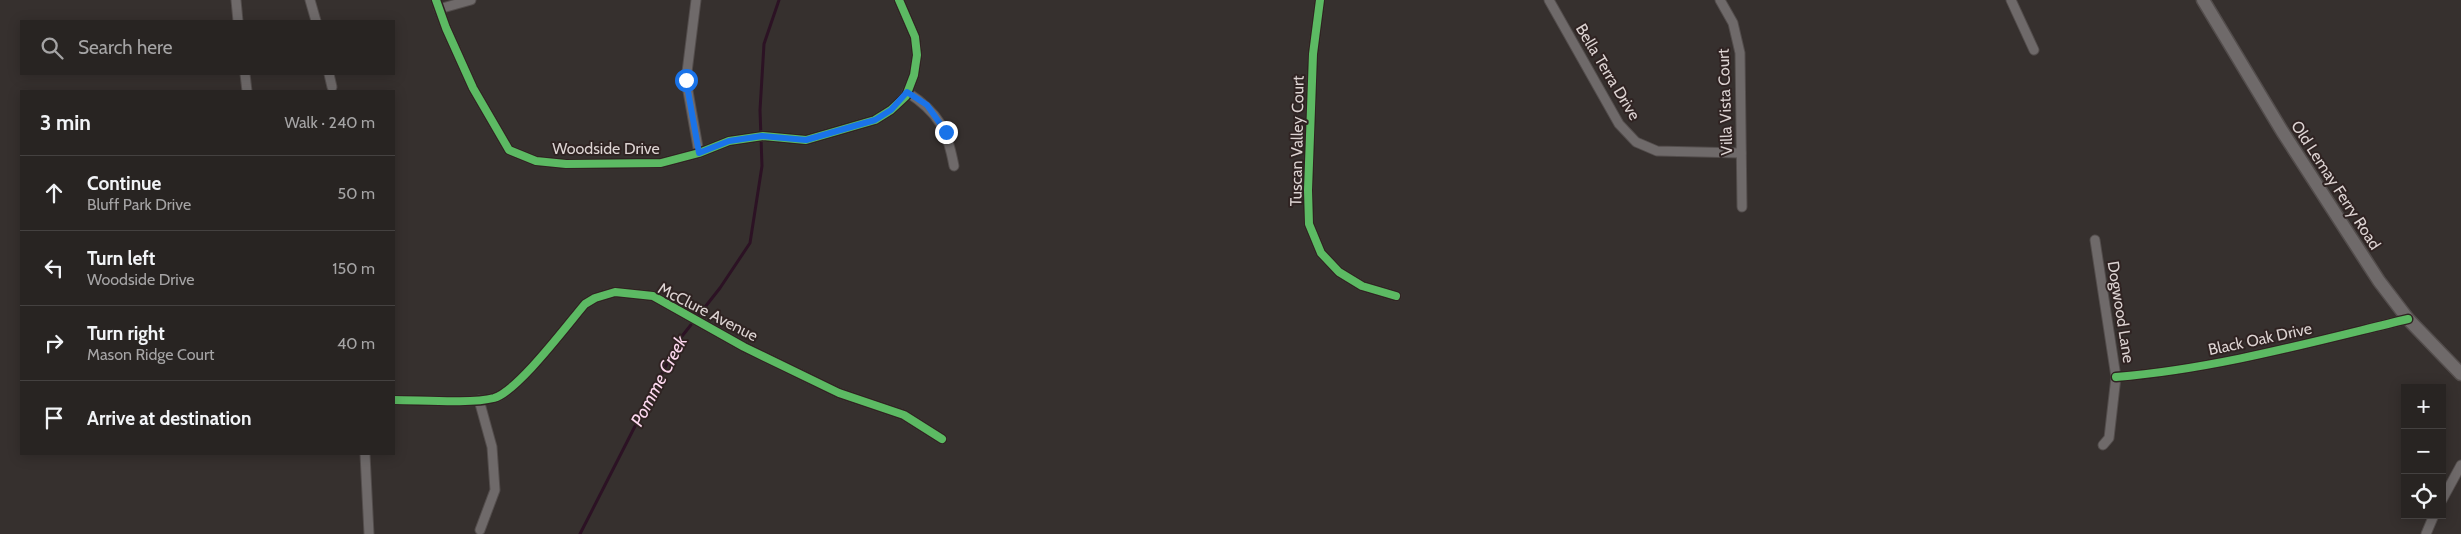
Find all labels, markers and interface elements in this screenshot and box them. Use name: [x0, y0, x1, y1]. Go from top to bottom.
search box: [20, 20, 395, 75]
street label: Bella Terra Drive: [1572, 20, 1644, 124]
icon: search: [38, 34, 66, 62]
text: Search here: [78, 36, 172, 59]
street label: Villa Vista Court: [1714, 48, 1736, 156]
route start: [675, 69, 698, 92]
street label: Tuscan Valley Court: [1286, 75, 1308, 207]
text: 3 min: [40, 110, 91, 135]
text: Walk · 240 m: [284, 113, 375, 132]
street label: Old Lemay Ferry Road: [2287, 117, 2385, 253]
route end: [935, 121, 958, 144]
street label: Woodside Drive: [552, 139, 660, 158]
text: Continue: [87, 172, 161, 195]
icon: ahead: [40, 179, 68, 207]
text: 50 m: [338, 184, 375, 203]
text: Bluff Park Drive: [87, 195, 191, 214]
text: Turn left: [87, 247, 155, 270]
icon: left: [40, 254, 68, 282]
text: 150 m: [332, 259, 375, 278]
street label: Dogwood Lane: [2104, 260, 2138, 364]
text: Woodside Drive: [87, 270, 195, 289]
street label: McClure Avenue: [655, 279, 761, 345]
street label: Black Oak Drive: [2206, 319, 2314, 359]
text: Turn right: [87, 322, 165, 345]
icon: right: [40, 329, 68, 357]
water label: Pomme Creek: [626, 331, 693, 430]
text: 40 m: [337, 334, 375, 353]
text: Mason Ridge Court: [87, 345, 214, 364]
map controls: [2401, 384, 2446, 519]
button: +: [2401, 384, 2446, 429]
icon: arrive: [40, 404, 68, 432]
text: Arrive at destination: [87, 407, 251, 430]
button: −: [2401, 429, 2446, 474]
button: locate: [2401, 474, 2446, 519]

